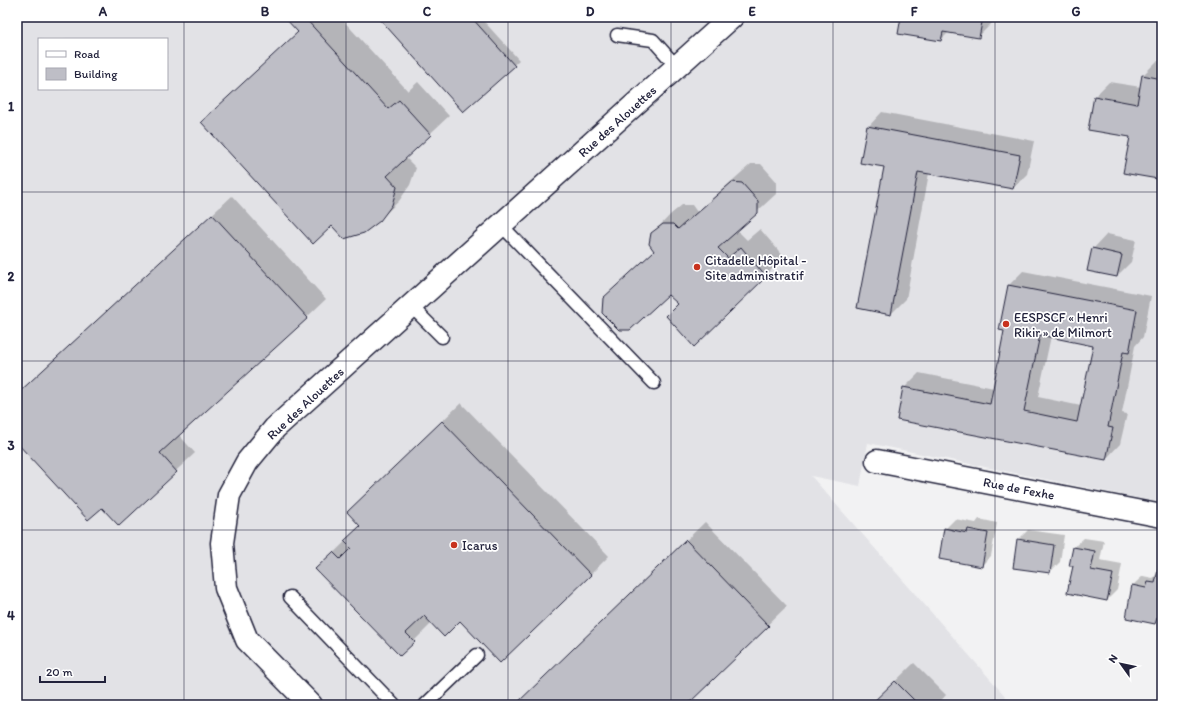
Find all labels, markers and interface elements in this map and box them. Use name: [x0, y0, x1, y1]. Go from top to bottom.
text: A: [98, 4, 108, 19]
text: B: [261, 4, 270, 19]
text: C: [423, 4, 432, 19]
text: D: [586, 4, 595, 19]
text: E: [748, 4, 756, 19]
text: F: [911, 4, 918, 19]
text: G: [1072, 4, 1081, 19]
legend: [38, 38, 168, 90]
text: Road: [74, 47, 100, 61]
text: Building: [74, 67, 118, 81]
street label: Rue des Alouettes: [575, 82, 660, 160]
text: 1: [8, 99, 14, 114]
place label: Citadelle Hôpital - Site administratif: [705, 253, 807, 283]
marker: Citadelle Hôpital - Site administratif: [692, 262, 702, 272]
text: 2: [8, 269, 15, 284]
place label: EESPSCF « Henri Rikir » de Milmort: [1014, 310, 1112, 340]
marker: EESPSCF « Henri Rikir » de Milmort: [1001, 319, 1011, 329]
street label: Rue des Alouettes: [264, 364, 347, 443]
text: 3: [7, 438, 15, 453]
street label: Rue de Fexhe: [982, 474, 1056, 503]
place label: Icarus: [462, 538, 498, 553]
marker: Icarus: [449, 540, 459, 550]
text: 4: [7, 608, 15, 623]
north arrow: [1101, 644, 1141, 684]
text: N: [1106, 652, 1121, 665]
scale bar: [40, 658, 105, 684]
text: 20 m: [46, 665, 73, 679]

